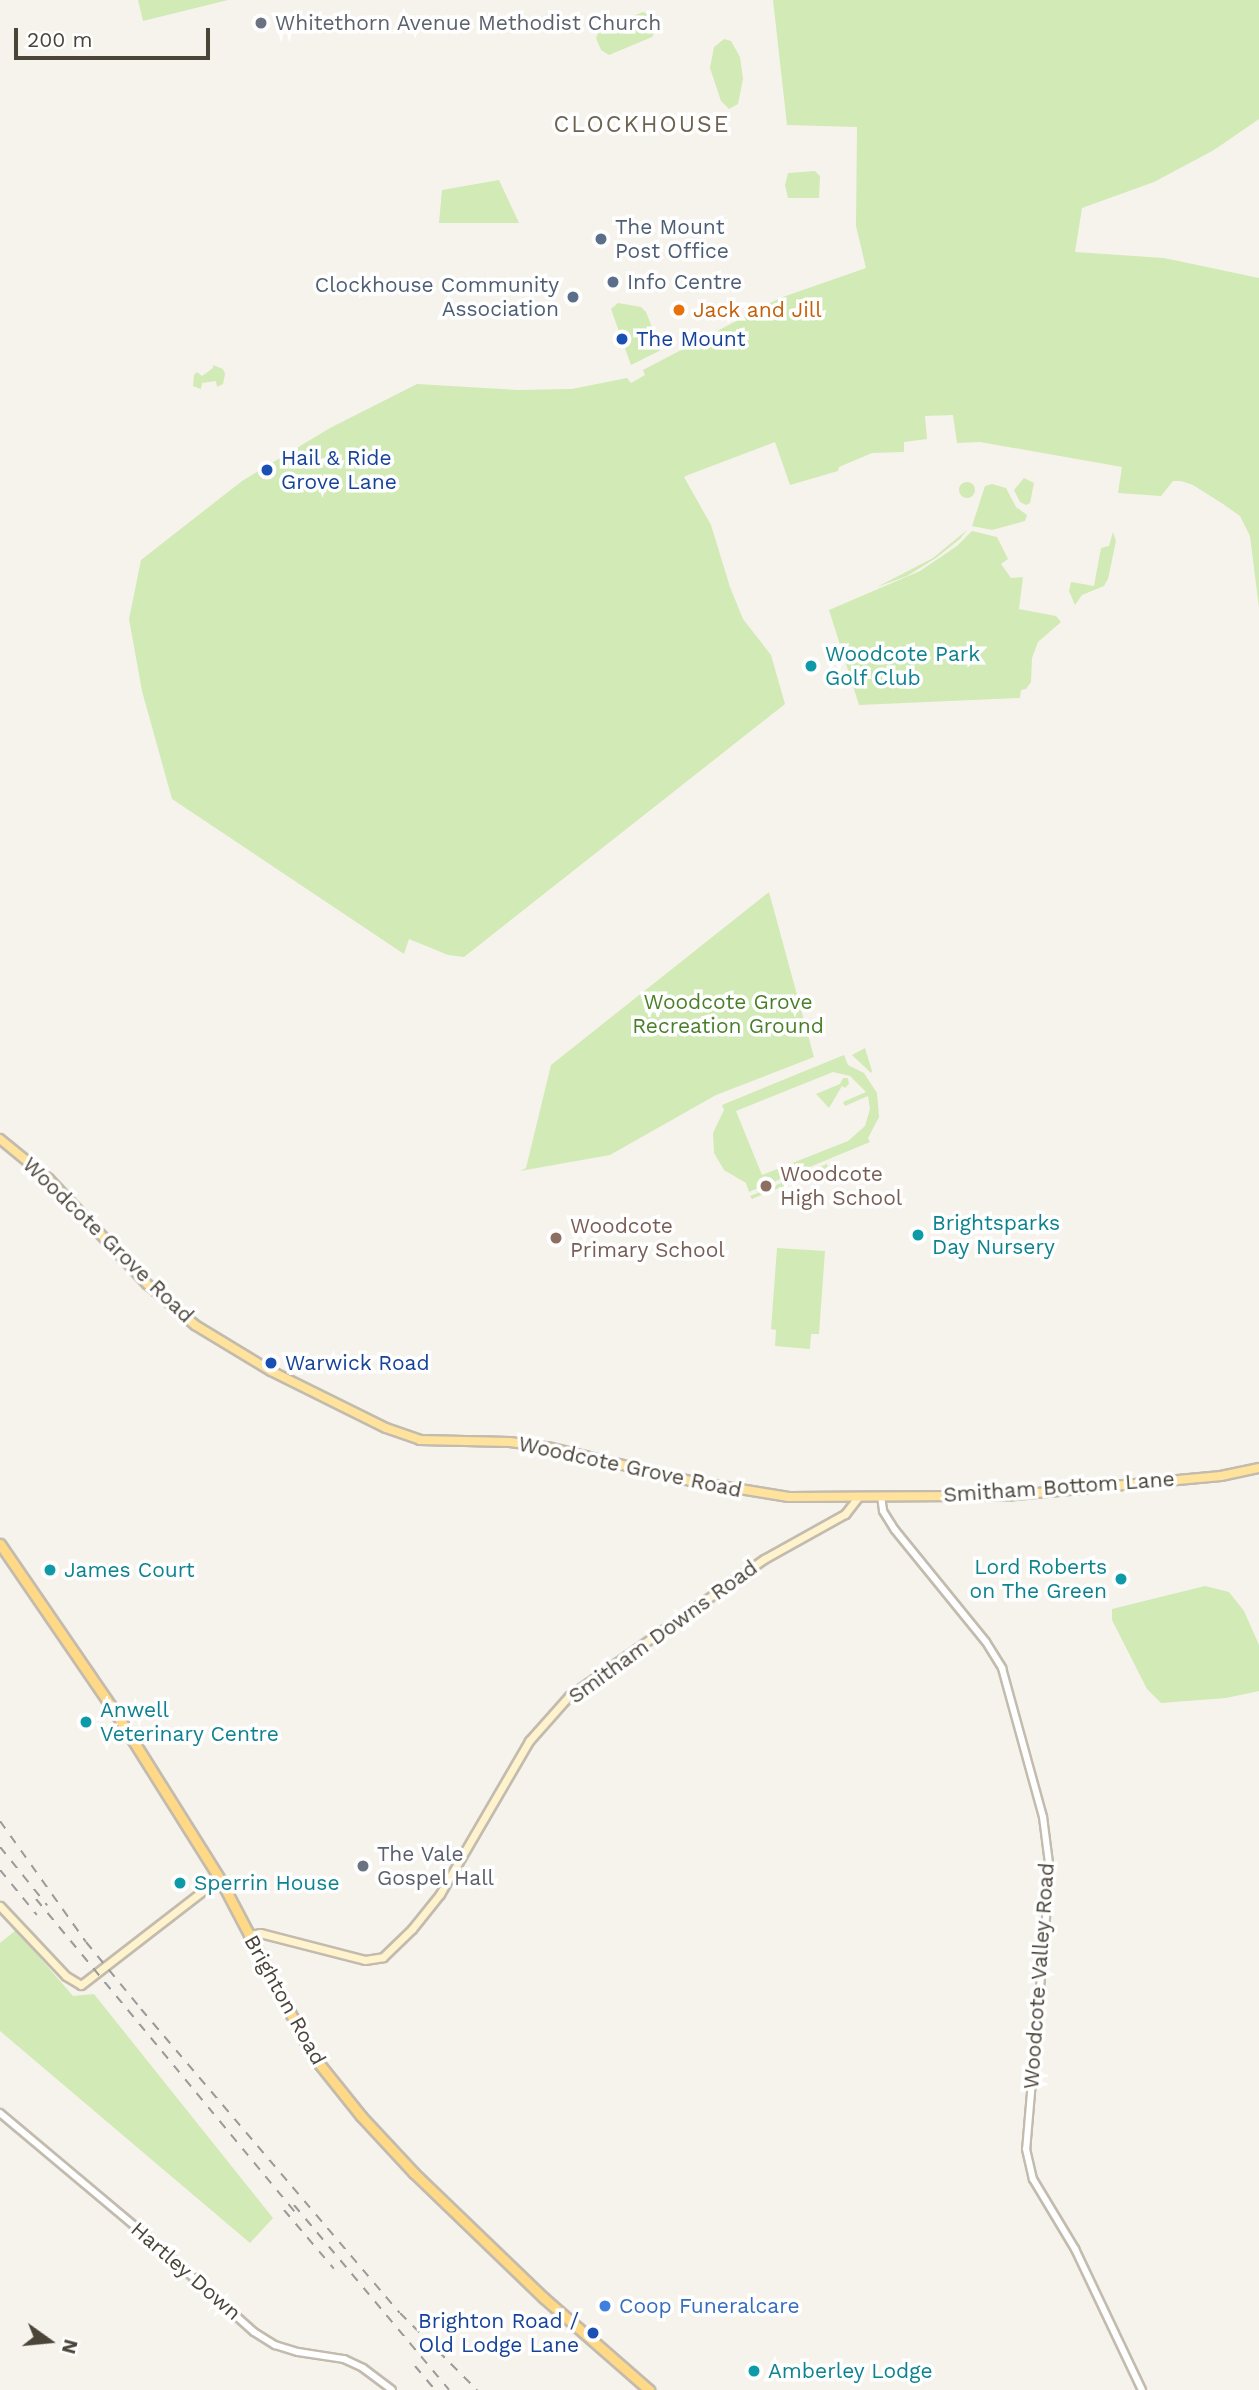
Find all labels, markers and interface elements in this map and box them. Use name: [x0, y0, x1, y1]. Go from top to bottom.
place label: Whitethorn Avenue Methodist Church: [275, 10, 662, 36]
scale bar: [18, 14, 214, 58]
marker: Whitethorn Avenue Methodist Church: [253, 15, 269, 31]
text: 200 m: [27, 27, 93, 52]
district label: CLOCKHOUSE: [555, 111, 729, 139]
place label: The Mount Post Office: [615, 214, 729, 264]
marker: The Mount Post Office: [593, 231, 609, 247]
place label: Info Centre: [627, 269, 742, 295]
place label: Clockhouse Community Association: [315, 272, 559, 322]
marker: Info Centre: [605, 274, 621, 290]
marker: Clockhouse Community Association: [565, 289, 581, 305]
place label: Jack and Jill: [693, 297, 823, 323]
marker: Jack and Jill: [671, 302, 687, 318]
place label: The Mount: [636, 326, 746, 352]
marker: The Mount: [614, 331, 630, 347]
place label: Hail & Ride Grove Lane: [281, 445, 397, 495]
marker: Hail & Ride Grove Lane: [259, 462, 275, 478]
place label: Woodcote Park Golf Club: [825, 641, 980, 691]
marker: Woodcote Park Golf Club: [803, 658, 819, 674]
park label: Woodcote Grove Recreation Ground: [632, 989, 824, 1039]
street label: Woodcote Grove Road: [17, 1152, 199, 1328]
place label: Woodcote High School: [780, 1161, 902, 1211]
marker: Woodcote High School: [758, 1178, 774, 1194]
place label: Brightsparks Day Nursery: [932, 1210, 1060, 1260]
place label: Woodcote Primary School: [570, 1213, 725, 1263]
marker: Brightsparks Day Nursery: [910, 1227, 926, 1243]
marker: Woodcote Primary School: [548, 1230, 564, 1246]
place label: Warwick Road: [285, 1350, 430, 1376]
marker: Warwick Road: [263, 1355, 279, 1371]
street label: Woodcote Grove Road: [516, 1431, 744, 1503]
street label: Smitham Bottom Lane: [943, 1466, 1175, 1508]
place label: Lord Roberts on The Green: [969, 1554, 1107, 1604]
street label: Smitham Downs Road: [564, 1555, 762, 1709]
place label: James Court: [64, 1557, 194, 1583]
marker: James Court: [42, 1562, 58, 1578]
marker: Lord Roberts on The Green: [1113, 1571, 1129, 1587]
place label: Anwell Veterinary Centre: [100, 1697, 279, 1747]
marker: Anwell Veterinary Centre: [78, 1714, 94, 1730]
place label: The Vale Gospel Hall: [377, 1841, 495, 1891]
marker: The Vale Gospel Hall: [355, 1858, 371, 1874]
street label: Woodcote Valley Road: [1018, 1861, 1060, 2091]
place label: Sperrin House: [194, 1870, 340, 1896]
marker: Sperrin House: [172, 1875, 188, 1891]
street label: Brighton Road: [239, 1931, 331, 2069]
street label: Hartley Down: [126, 2216, 246, 2326]
place label: Coop Funeralcare: [619, 2293, 800, 2319]
marker: Coop Funeralcare: [597, 2298, 613, 2314]
north arrow: [14, 2306, 84, 2376]
place label: Brighton Road / Old Lodge Lane: [418, 2308, 579, 2358]
marker: Brighton Road / Old Lodge Lane: [585, 2325, 601, 2341]
text: N: [57, 2337, 83, 2356]
place label: Amberley Lodge: [768, 2358, 933, 2384]
marker: Amberley Lodge: [746, 2363, 762, 2379]

